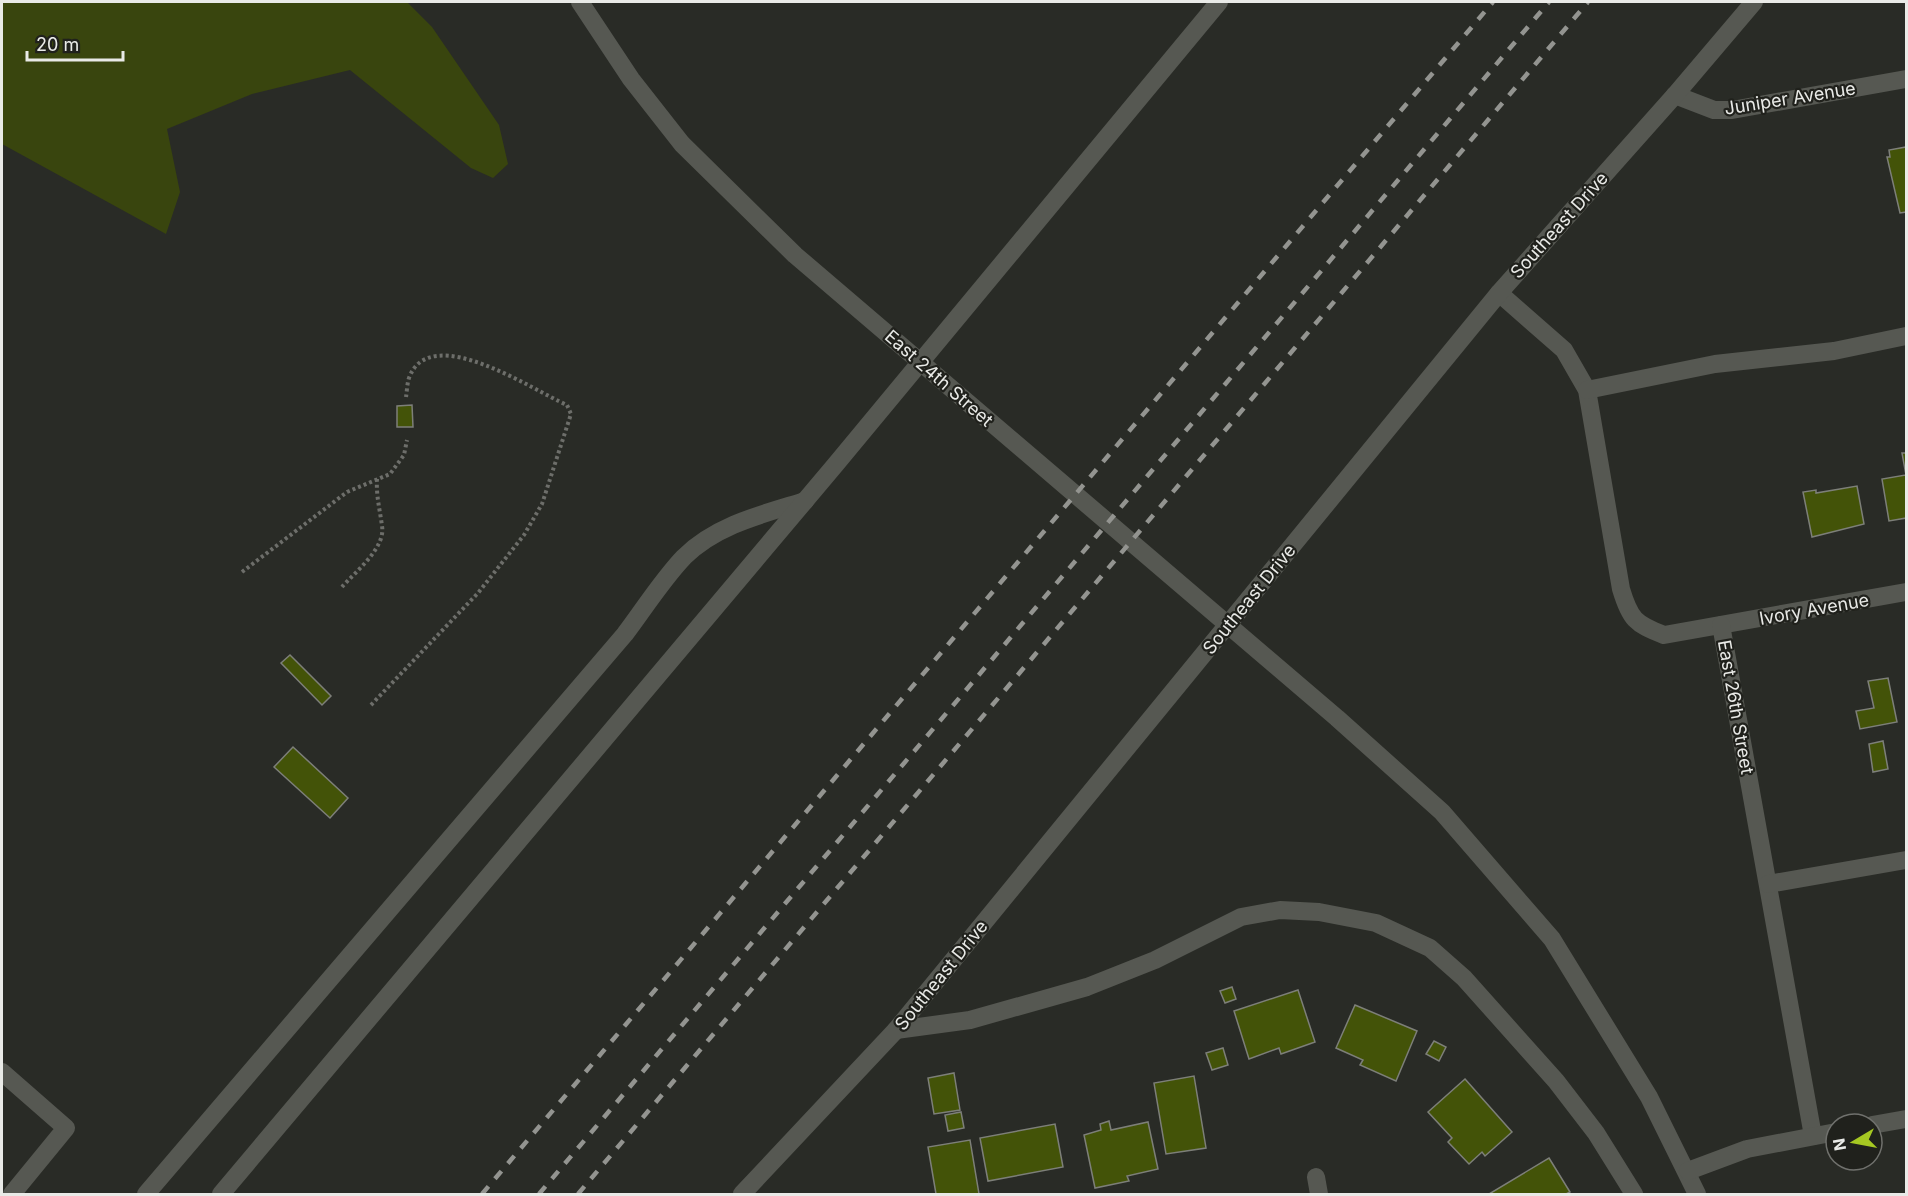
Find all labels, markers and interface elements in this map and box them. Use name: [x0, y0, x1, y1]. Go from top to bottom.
scale bar: [27, 24, 123, 62]
text: 20 m: [36, 34, 79, 55]
street label: Juniper Avenue: [1723, 77, 1857, 119]
street label: Southeast Drive: [1506, 168, 1612, 282]
street label: East 24th Street: [881, 325, 997, 431]
street label: Southeast Drive: [1198, 540, 1300, 658]
street label: Ivory Avenue: [1758, 589, 1870, 629]
street label: East 26th Street: [1714, 638, 1758, 776]
street label: Southeast Drive: [890, 916, 992, 1034]
north arrow: [1824, 1112, 1884, 1172]
text: N: [1828, 1137, 1850, 1152]

